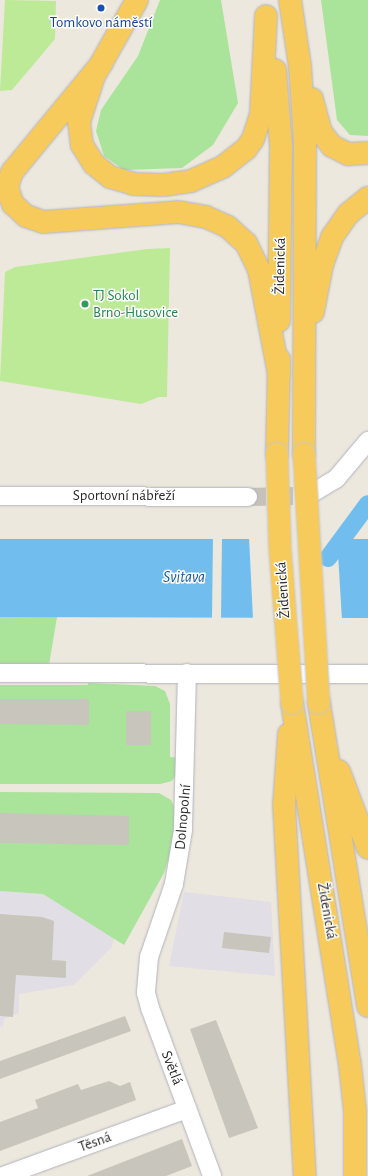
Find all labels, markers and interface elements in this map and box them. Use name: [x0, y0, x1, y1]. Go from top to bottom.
marker: Tomkovo náměstí: [96, 3, 106, 13]
place label: Tomkovo náměstí: [50, 14, 152, 32]
street label: Židenická: [271, 237, 289, 295]
place label: TJ Sokol Brno-Husovice: [93, 286, 178, 321]
marker: TJ Sokol Brno-Husovice: [80, 299, 90, 309]
street label: Sportovní nábřeží: [73, 487, 175, 505]
street label: Židenická: [272, 561, 294, 619]
water label: Svitava: [163, 567, 205, 587]
street label: Dolnopolní: [171, 783, 195, 851]
street label: Židenická: [313, 881, 341, 941]
street label: Světlá: [157, 1048, 187, 1088]
street label: Těsná: [76, 1128, 114, 1156]

